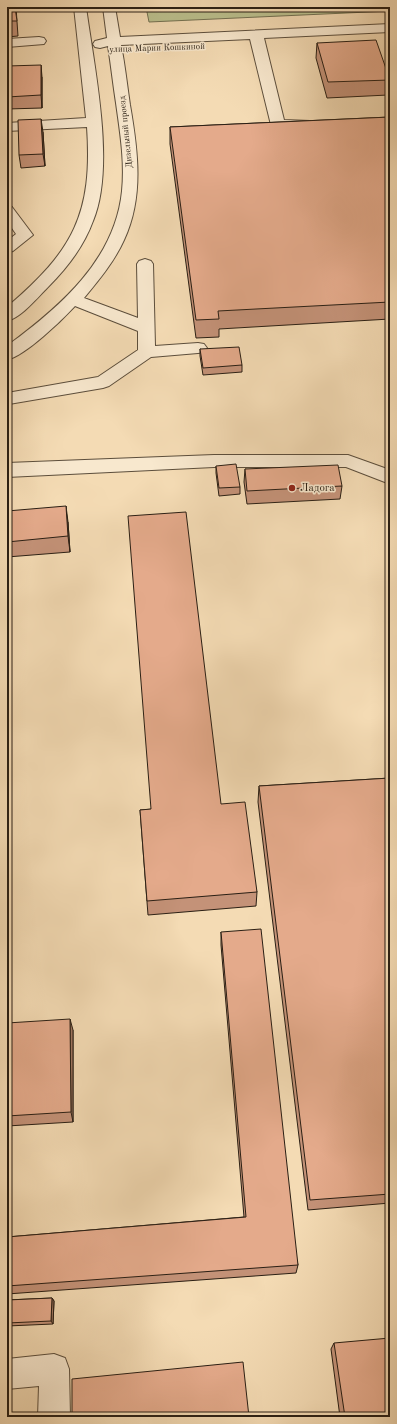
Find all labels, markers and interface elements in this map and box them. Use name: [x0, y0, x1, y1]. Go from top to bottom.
street label: улица Марии Кошкиной: [109, 42, 205, 54]
street label: Дизельный проезд: [118, 95, 134, 169]
marker: Ладога: [287, 483, 297, 493]
place label: Ладога: [300, 483, 335, 494]

